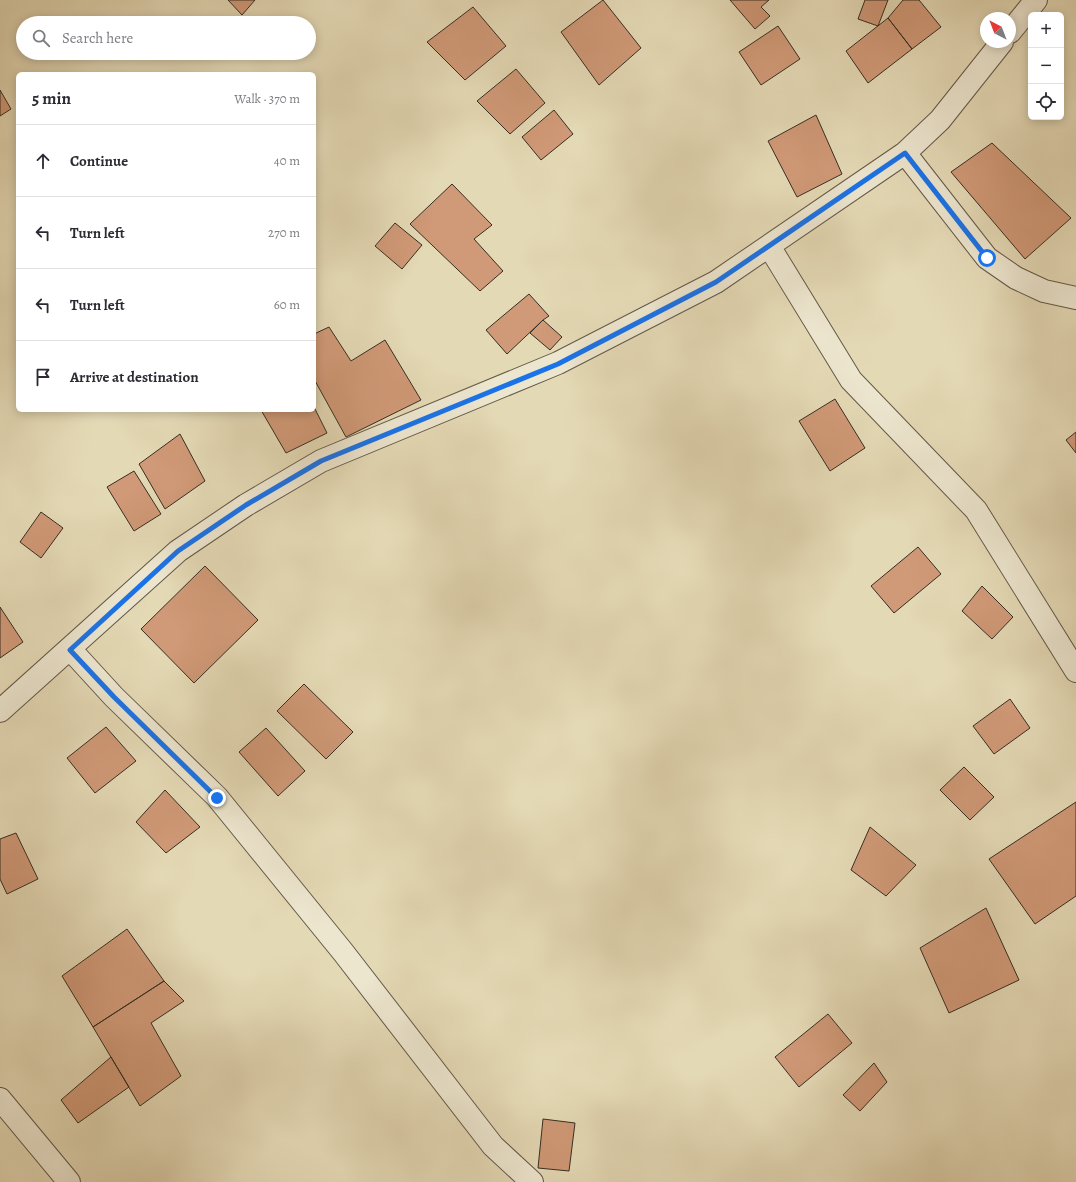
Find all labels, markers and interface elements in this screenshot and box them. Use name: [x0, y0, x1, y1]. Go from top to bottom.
north arrow: [980, 12, 1016, 48]
map controls: [1028, 12, 1064, 120]
button: +: [1028, 12, 1064, 48]
search box: [16, 16, 316, 60]
icon: search: [30, 27, 52, 49]
text: Search here: [62, 28, 133, 48]
button: −: [1028, 48, 1064, 84]
button: locate: [1028, 84, 1064, 120]
text: 5 min: [32, 87, 71, 110]
text: Walk · 370 m: [234, 90, 300, 107]
icon: ahead: [32, 150, 54, 172]
text: Continue: [70, 151, 128, 171]
text: 40 m: [274, 152, 300, 169]
icon: left: [32, 222, 54, 244]
text: Turn left: [70, 223, 125, 243]
text: 270 m: [268, 224, 300, 241]
route start: [978, 249, 996, 267]
icon: left: [32, 294, 54, 316]
text: Turn left: [70, 295, 125, 315]
text: 60 m: [274, 296, 300, 313]
icon: arrive: [32, 366, 54, 388]
text: Arrive at destination: [70, 367, 199, 387]
route end: [208, 789, 226, 807]

